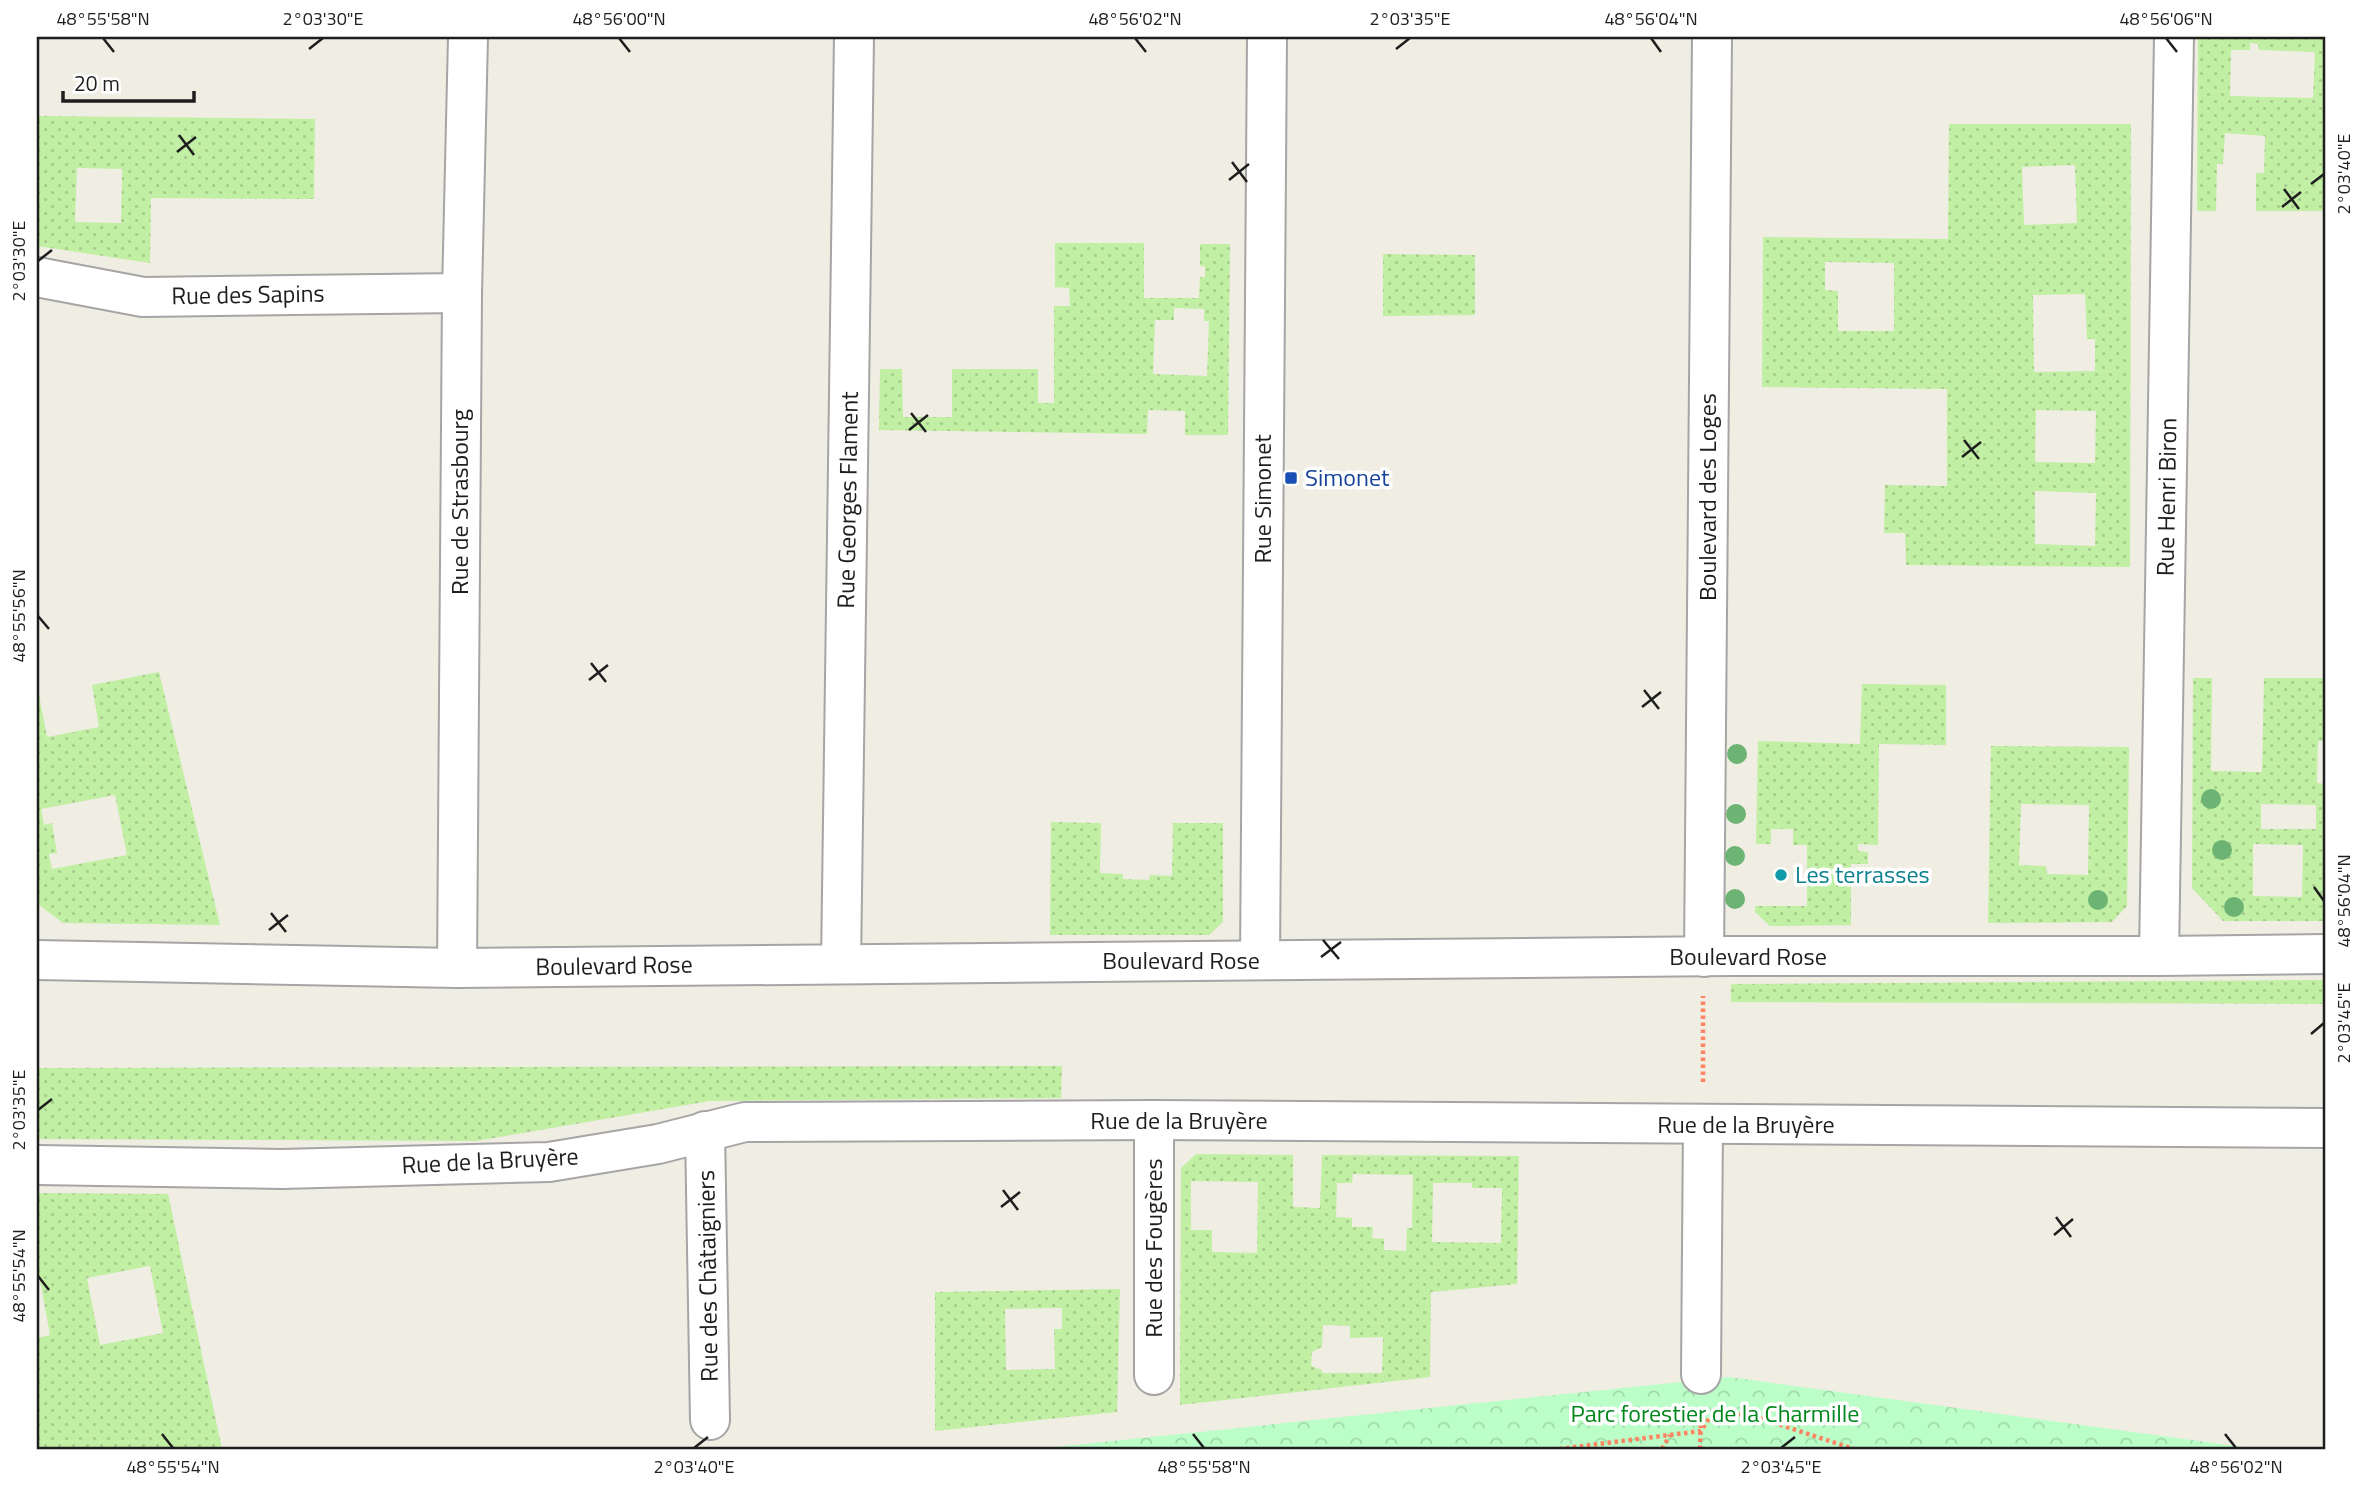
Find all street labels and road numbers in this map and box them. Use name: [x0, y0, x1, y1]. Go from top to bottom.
street label: Rue des Sapins: [171, 275, 325, 313]
street label: Rue Georges Flament: [827, 391, 867, 609]
street label: Boulevard des Loges: [1689, 393, 1725, 601]
street label: Rue de Strasbourg: [441, 409, 477, 595]
street label: Rue Henri Biron: [2147, 417, 2185, 577]
street label: Rue Simonet: [1244, 434, 1280, 564]
street label: Boulevard Rose: [1669, 938, 1827, 974]
street label: Boulevard Rose: [1102, 942, 1260, 978]
street label: Boulevard Rose: [535, 946, 693, 984]
street label: Rue de la Bruyère: [1090, 1102, 1268, 1138]
street label: Rue de la Bruyère: [1657, 1106, 1835, 1142]
street label: Rue de la Bruyère: [400, 1137, 579, 1183]
street label: Rue des Fougères: [1135, 1158, 1171, 1338]
street label: Rue des Châtaigniers: [687, 1170, 727, 1382]

